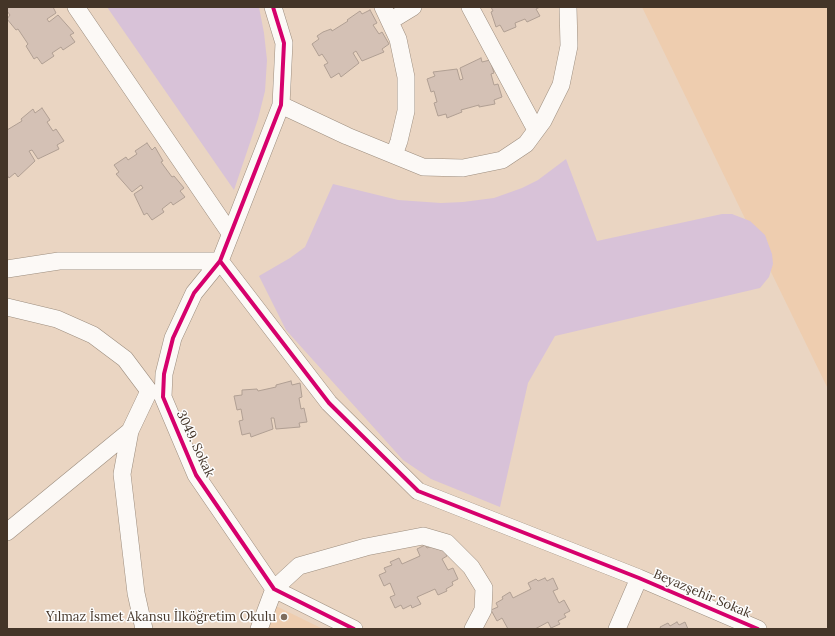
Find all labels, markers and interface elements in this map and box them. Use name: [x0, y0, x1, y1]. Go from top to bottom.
street label: 3049. Sokak: [173, 408, 217, 480]
street label: Beyazşehir Sokak: [651, 566, 753, 622]
place label: Yılmaz İsmet Akansu İlköğretim Okulu: [46, 609, 276, 625]
marker: Yılmaz İsmet Akansu İlköğretim Okulu: [279, 612, 289, 622]

